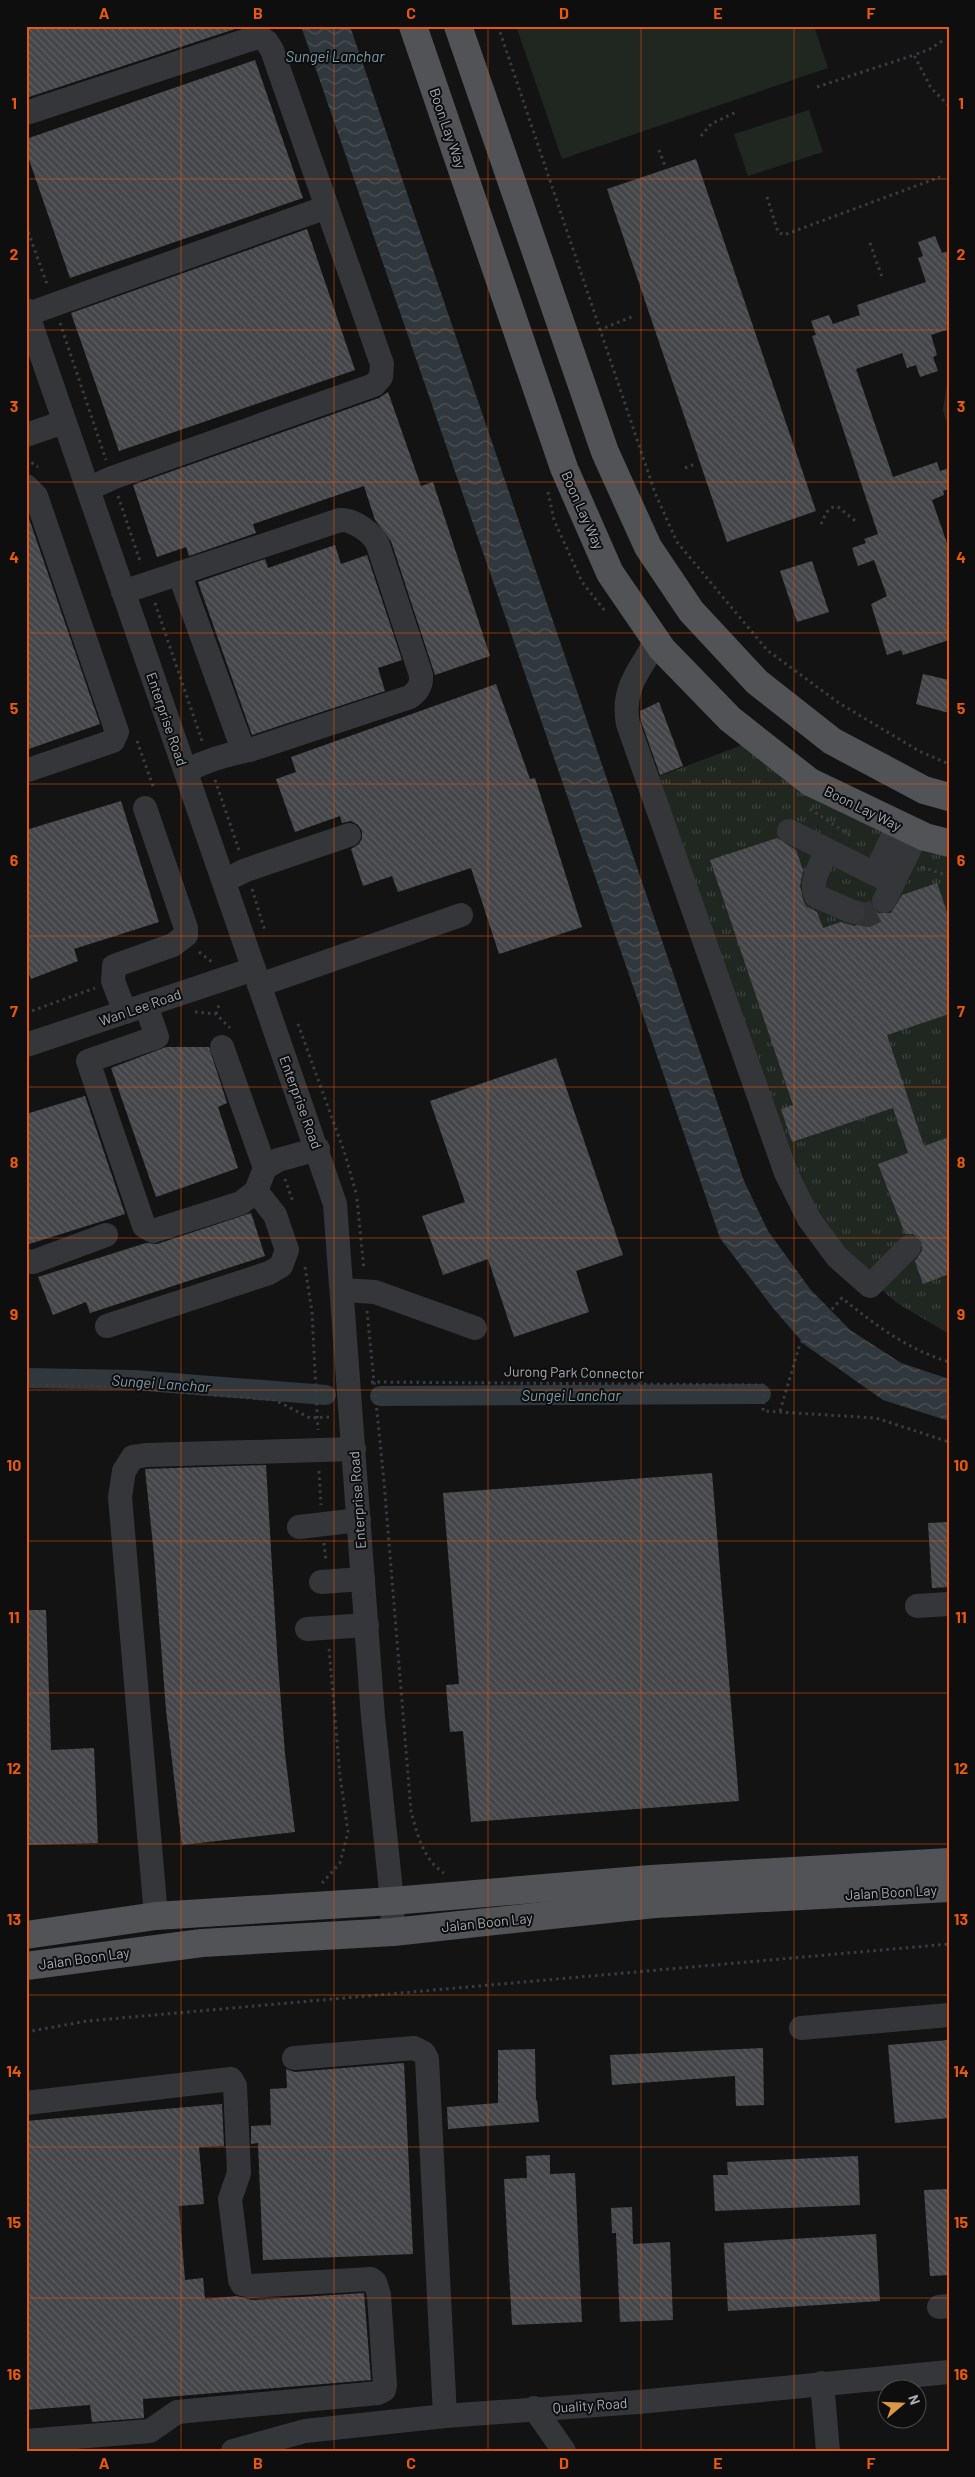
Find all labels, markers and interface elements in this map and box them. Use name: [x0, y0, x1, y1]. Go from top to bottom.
text: A: [99, 3, 110, 22]
text: B: [253, 3, 263, 22]
text: C: [406, 3, 416, 22]
text: D: [559, 3, 569, 22]
text: E: [713, 3, 723, 22]
text: F: [867, 3, 876, 22]
water label: Sungei Lanchar: [286, 47, 385, 65]
street label: Boon Lay Way: [426, 86, 470, 171]
text: 1: [11, 93, 17, 112]
text: 1: [958, 93, 964, 112]
text: 2: [10, 244, 19, 263]
text: 2: [957, 244, 966, 263]
text: 3: [10, 396, 18, 415]
text: 3: [957, 396, 965, 415]
street label: Boon Lay Way: [558, 468, 608, 552]
text: 4: [9, 547, 19, 566]
text: 4: [956, 547, 966, 566]
street label: Enterprise Road: [143, 670, 191, 768]
text: 5: [10, 698, 19, 717]
text: 5: [957, 698, 966, 717]
street label: Boon Lay Way: [822, 782, 905, 834]
text: 6: [10, 850, 19, 869]
text: 6: [957, 850, 966, 869]
street label: Wan Lee Road: [97, 985, 183, 1029]
text: 7: [10, 1001, 18, 1020]
text: 7: [957, 1001, 965, 1020]
street label: Enterprise Road: [276, 1053, 326, 1151]
text: 8: [10, 1152, 19, 1171]
text: 8: [957, 1152, 966, 1171]
text: 9: [10, 1304, 18, 1323]
text: 9: [957, 1304, 965, 1323]
street label: Jurong Park Connector: [504, 1362, 644, 1382]
water label: Sungei Lanchar: [111, 1371, 212, 1395]
water label: Sungei Lanchar: [522, 1386, 621, 1404]
street label: Enterprise Road: [345, 1451, 369, 1549]
text: 10: [7, 1455, 21, 1474]
text: 10: [954, 1455, 968, 1474]
text: 11: [8, 1607, 20, 1626]
text: 11: [955, 1607, 967, 1626]
text: 12: [7, 1758, 21, 1777]
text: 12: [954, 1758, 968, 1777]
street label: Jalan Boon Lay: [845, 1881, 938, 1903]
text: 13: [7, 1909, 21, 1928]
street label: Jalan Boon Lay: [440, 1909, 534, 1935]
text: 13: [954, 1909, 968, 1928]
street label: Jalan Boon Lay: [37, 1943, 131, 1973]
text: 14: [6, 2061, 22, 2080]
text: 14: [953, 2061, 969, 2080]
text: 15: [7, 2212, 22, 2231]
text: 15: [954, 2212, 969, 2231]
text: 16: [7, 2364, 22, 2383]
text: 16: [954, 2364, 969, 2383]
north arrow: [878, 2380, 928, 2430]
text: N: [905, 2392, 924, 2407]
street label: Quality Road: [552, 2394, 628, 2416]
text: A: [99, 2453, 110, 2472]
text: B: [253, 2453, 263, 2472]
text: C: [406, 2453, 416, 2472]
text: D: [559, 2453, 569, 2472]
text: E: [713, 2453, 723, 2472]
text: F: [867, 2453, 876, 2472]

